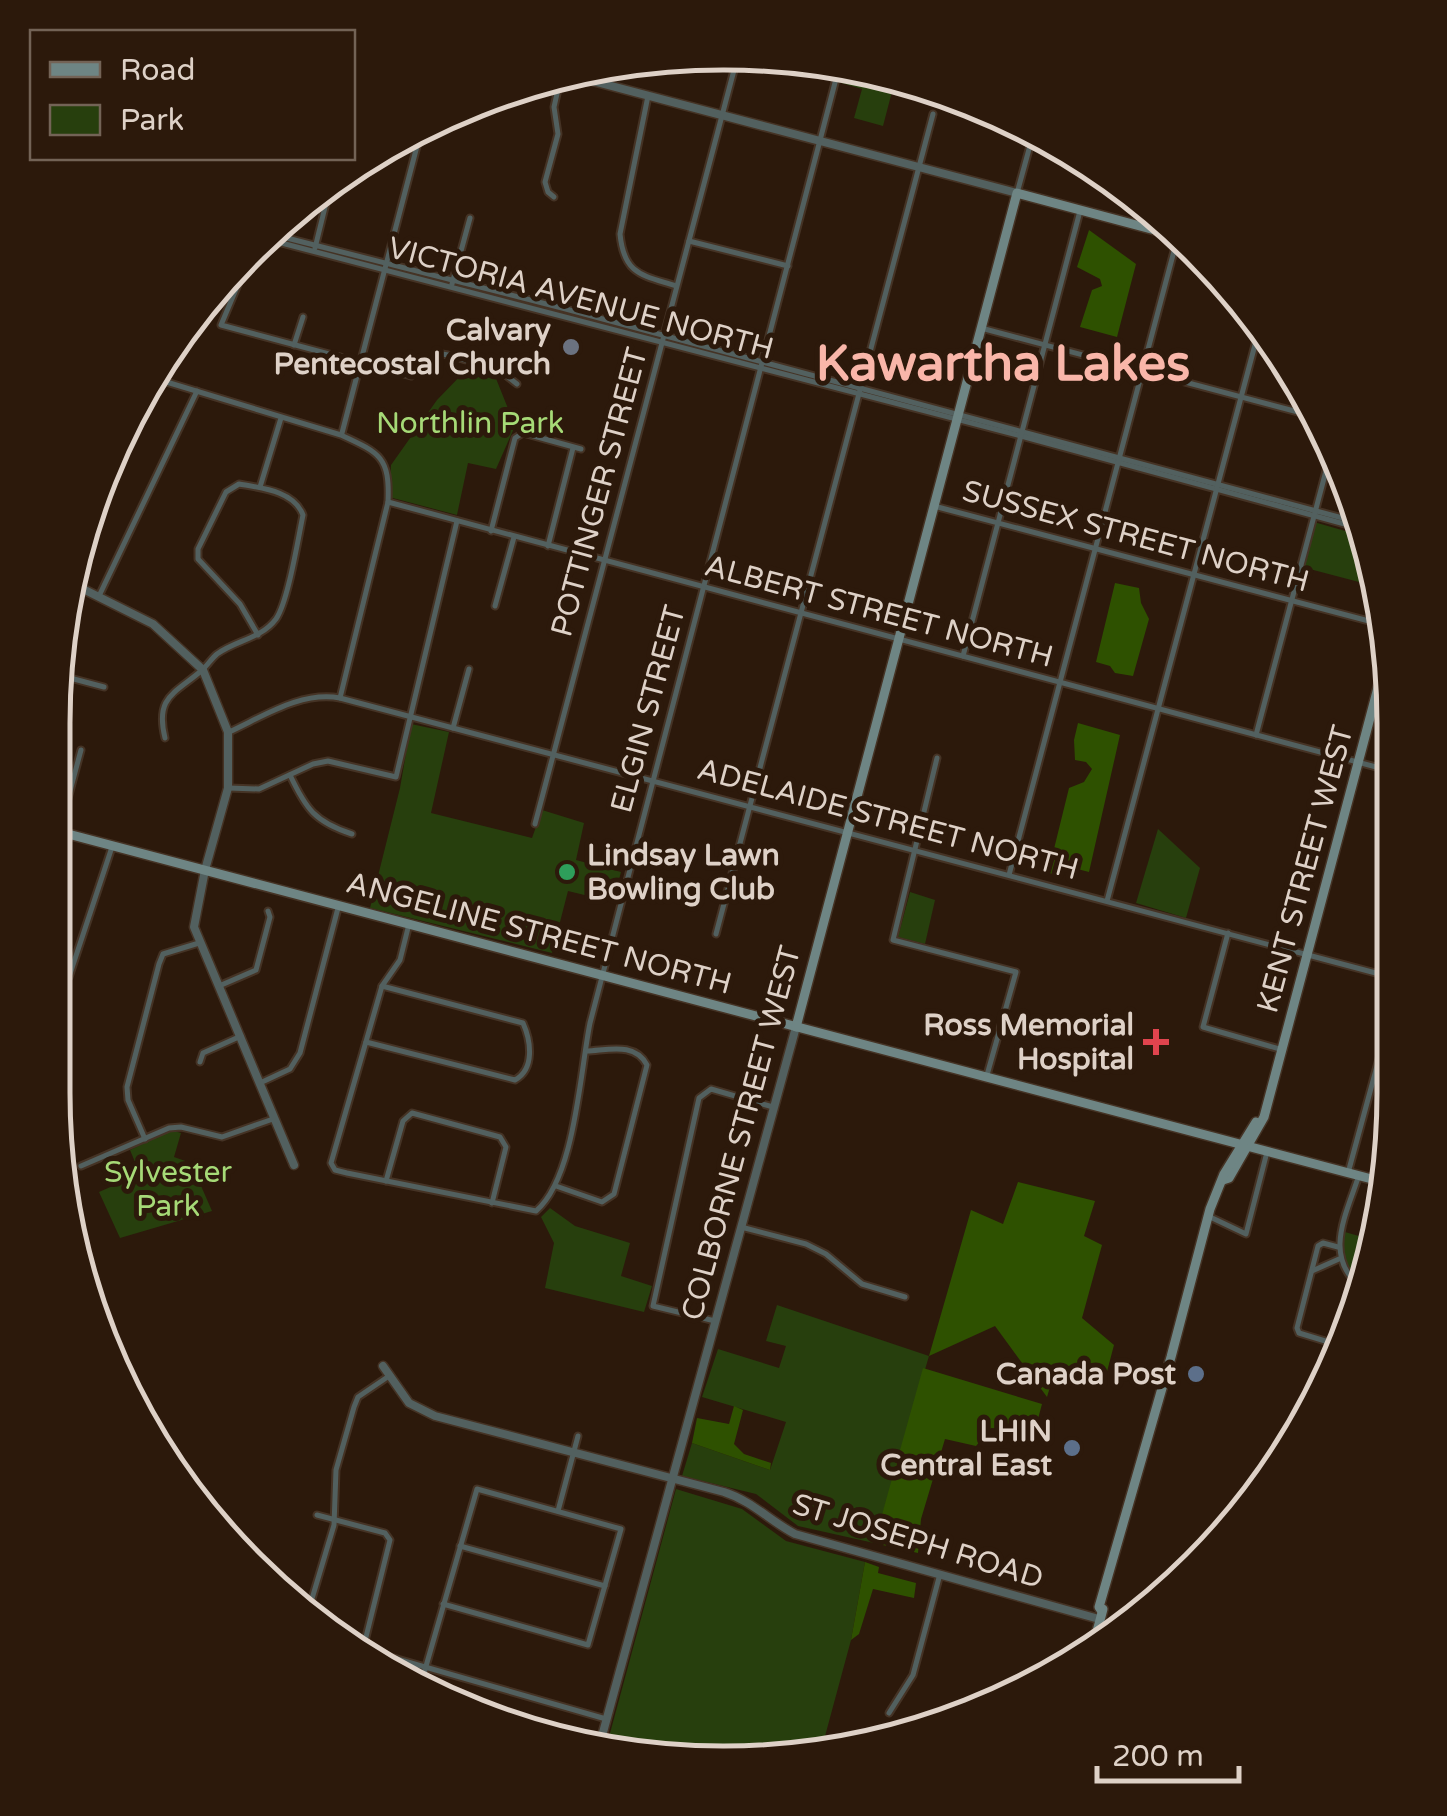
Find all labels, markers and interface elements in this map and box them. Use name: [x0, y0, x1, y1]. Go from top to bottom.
legend: [30, 30, 355, 160]
text: Road: [120, 52, 195, 89]
text: Park: [120, 102, 184, 139]
street label: VICTORIA AVENUE NORTH: [384, 229, 778, 368]
place label: Calvary Pentecostal Church: [274, 312, 551, 383]
district label: Kawartha Lakes: [816, 334, 1190, 394]
marker: Calvary Pentecostal Church: [560, 336, 582, 358]
street label: POTTINGER STREET: [543, 344, 656, 641]
park label: Northlin Park: [376, 405, 564, 442]
street label: SUSSEX STREET NORTH: [958, 472, 1313, 601]
street label: ALBERT STREET NORTH: [701, 547, 1057, 676]
street label: ELGIN STREET: [603, 601, 694, 817]
street label: KENT STREET WEST: [1249, 721, 1362, 1017]
street label: ADELAIDE STREET NORTH: [693, 751, 1083, 888]
place label: Lindsay Lawn Bowling Club: [587, 837, 780, 908]
marker: Lindsay Lawn Bowling Club: [556, 861, 578, 883]
street label: ANGELINE STREET NORTH: [342, 864, 736, 1003]
street label: COLBORNE STREET WEST: [674, 942, 809, 1324]
place label: Ross Memorial Hospital: [923, 1007, 1134, 1078]
marker: Ross Memorial Hospital: [1143, 1029, 1169, 1055]
park label: Sylvester Park: [104, 1154, 232, 1225]
place label: Canada Post: [996, 1356, 1177, 1393]
marker: Canada Post: [1185, 1363, 1207, 1385]
place label: LHIN Central East: [880, 1413, 1053, 1484]
marker: LHIN Central East: [1061, 1437, 1083, 1459]
street label: ST JOSEPH ROAD: [788, 1486, 1048, 1597]
scale bar: [1097, 1721, 1240, 1783]
text: 200 m: [1112, 1738, 1204, 1775]

